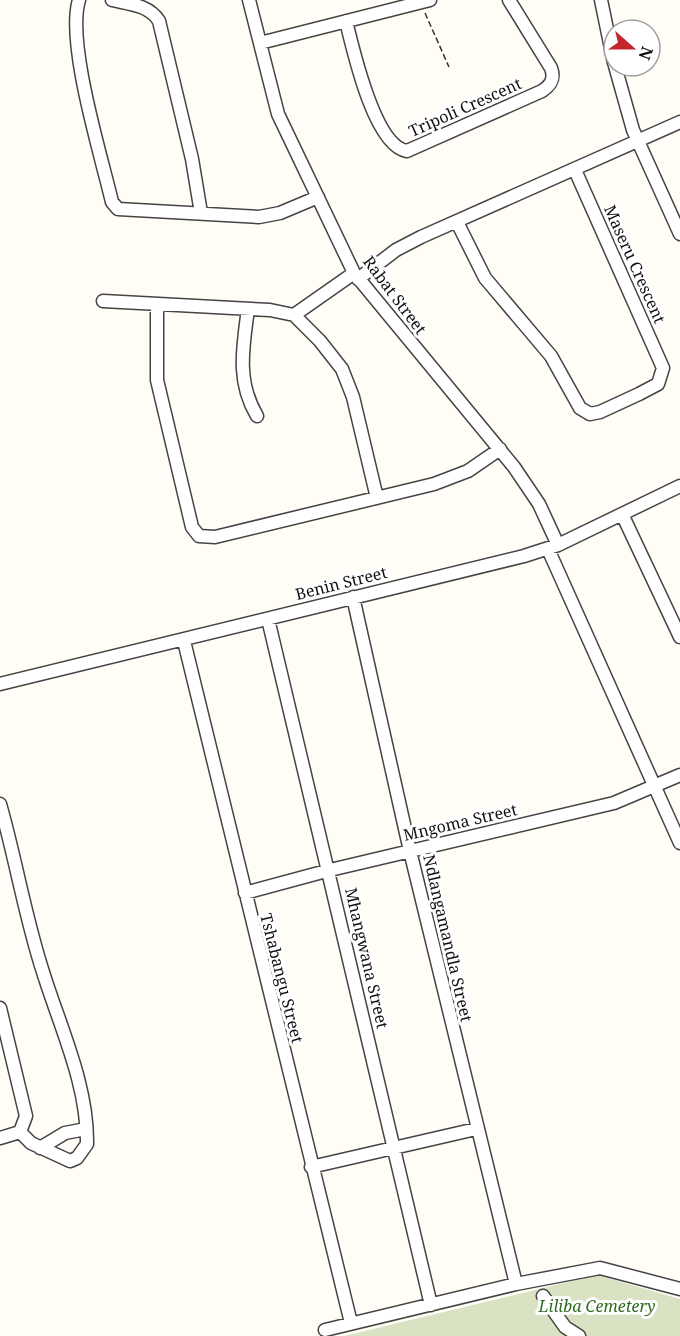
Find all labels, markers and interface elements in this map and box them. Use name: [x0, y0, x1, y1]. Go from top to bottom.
north arrow: [602, 18, 662, 78]
text: N: [633, 44, 659, 64]
street label: Tripoli Crescent: [405, 72, 525, 142]
street label: Maseru Crescent: [599, 201, 671, 327]
street label: Rabat Street: [358, 251, 432, 339]
street label: Benin Street: [293, 561, 389, 605]
street label: Mngoma Street: [401, 798, 519, 846]
street label: Ndlangamandla Street: [418, 852, 478, 1024]
street label: Mhangwana Street: [340, 885, 394, 1031]
street label: Tshabangu Street: [255, 911, 309, 1045]
park label: Liliba Cemetery: [538, 1295, 655, 1317]

